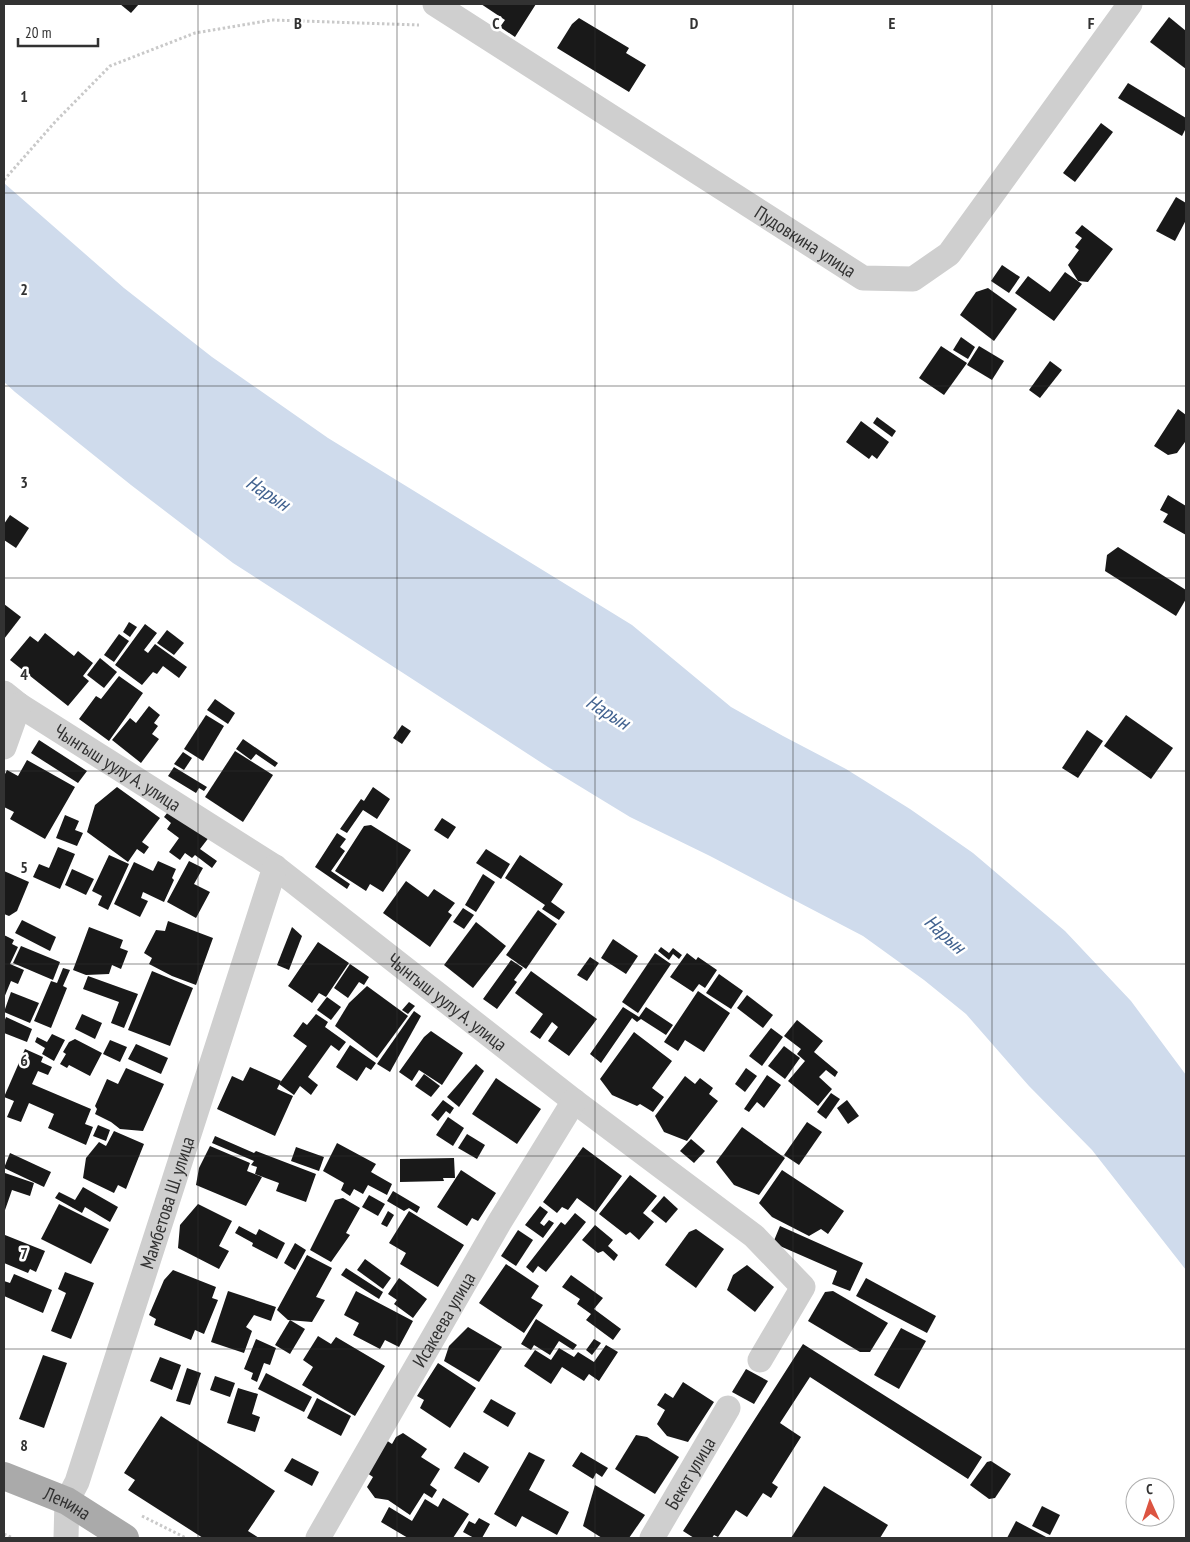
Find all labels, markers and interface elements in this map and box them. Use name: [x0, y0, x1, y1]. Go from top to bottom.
text: B: [294, 13, 302, 33]
text: C: [492, 13, 500, 33]
text: D: [690, 13, 699, 33]
text: E: [889, 13, 896, 33]
text: F: [1088, 13, 1095, 33]
scale bar: [18, 15, 98, 47]
text: 20 m: [25, 23, 51, 42]
text: 1: [20, 86, 28, 106]
street label: Пудовкина улица: [750, 200, 861, 283]
text: 2: [20, 279, 28, 299]
water label: Нарын: [241, 469, 297, 518]
text: 3: [20, 472, 28, 492]
text: 4: [20, 664, 28, 684]
water label: Нарын: [581, 689, 637, 737]
street label: Чынгыш уулу А. улица: [50, 718, 186, 816]
text: 5: [20, 857, 28, 877]
water label: Нарын: [919, 909, 973, 961]
street label: Чынгыш уулу А. улица: [383, 948, 512, 1056]
text: 6: [20, 1050, 28, 1070]
street label: Мамбетова Ш. улица: [134, 1134, 199, 1272]
text: 7: [20, 1243, 28, 1263]
street label: Исакеева улица: [407, 1268, 480, 1371]
street label: Бекет улица: [659, 1433, 720, 1514]
text: 8: [20, 1435, 28, 1455]
north arrow: [1125, 1477, 1175, 1527]
text: С: [1146, 1480, 1154, 1498]
street label: Ленина: [40, 1481, 96, 1525]

